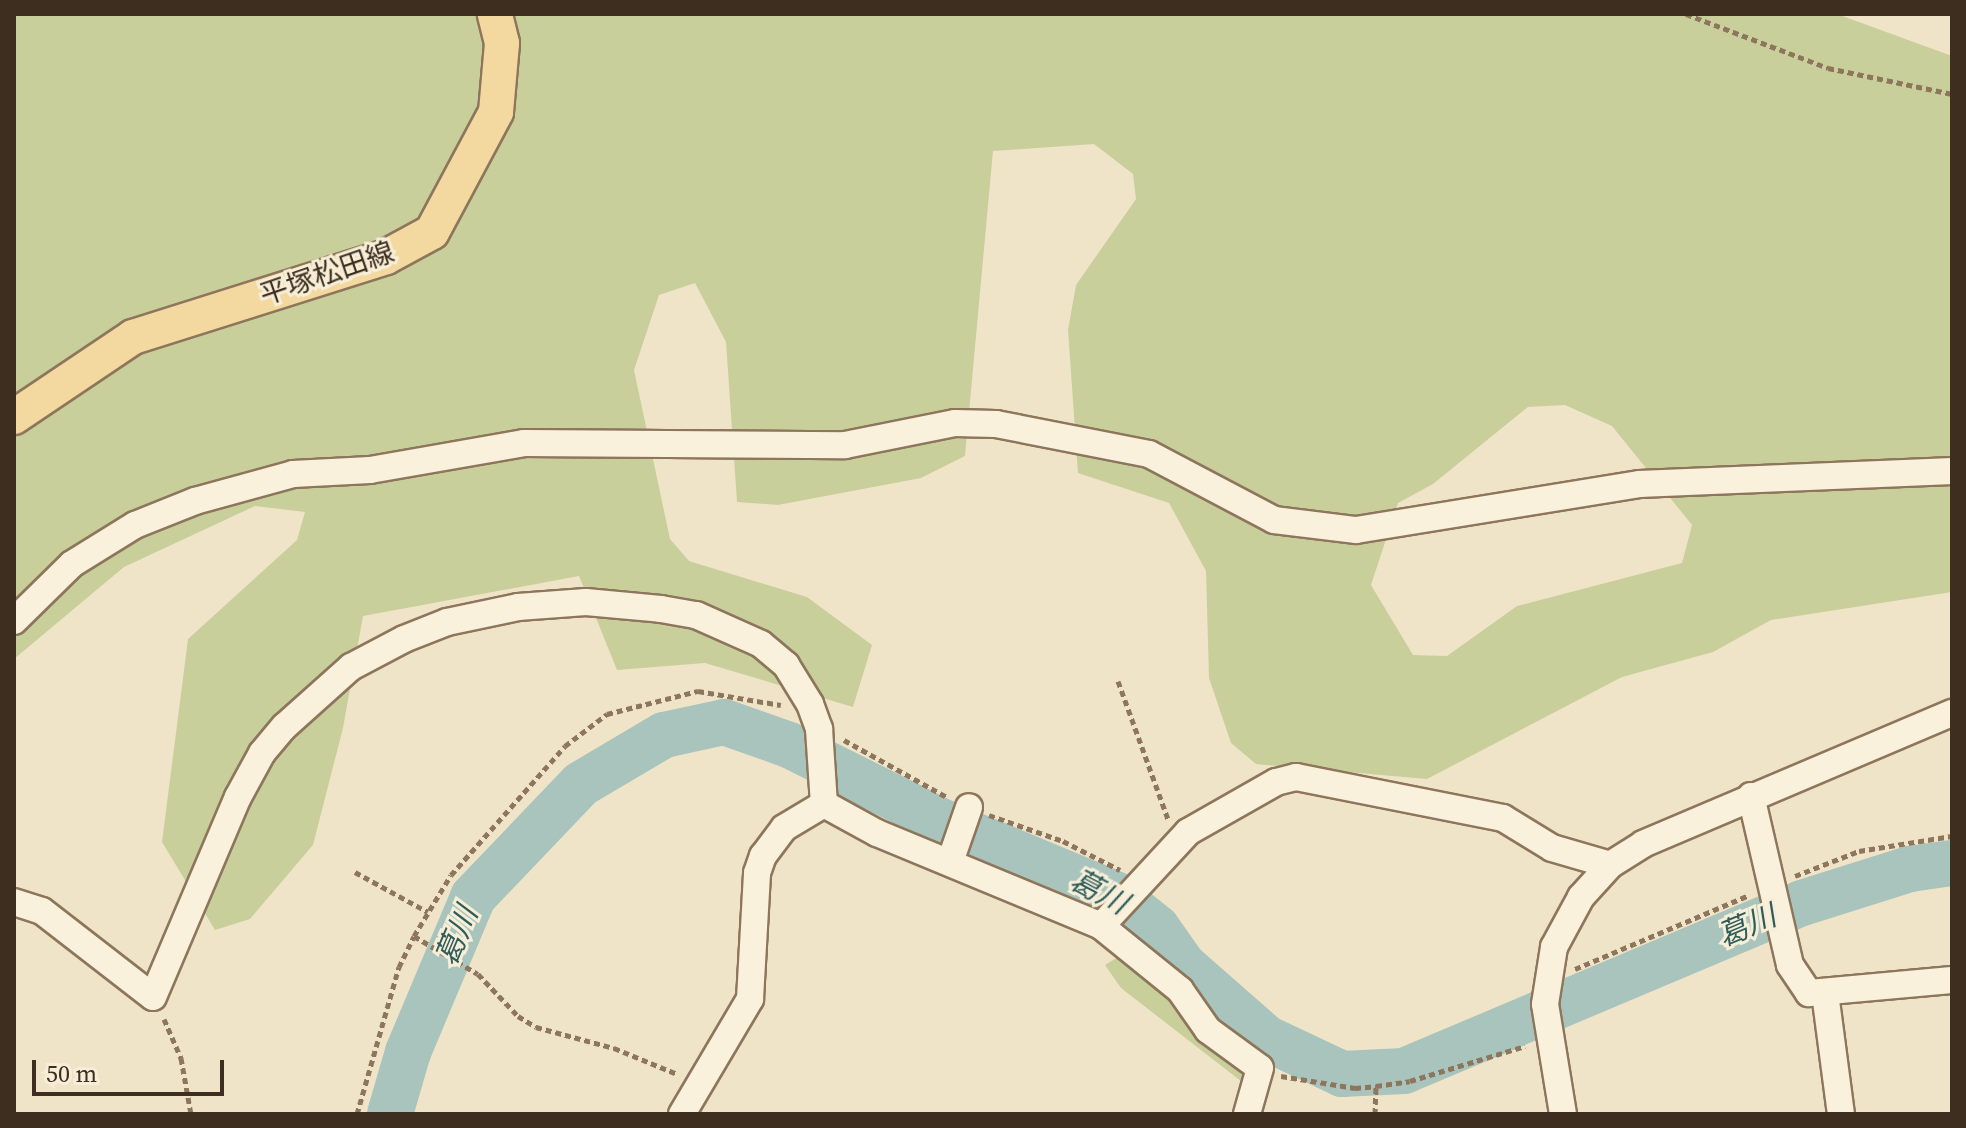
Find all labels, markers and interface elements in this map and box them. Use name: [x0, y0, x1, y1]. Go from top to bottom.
street label: 平塚松田線: [255, 234, 399, 312]
water label: 葛川: [1064, 862, 1134, 922]
water label: 葛川: [1712, 898, 1782, 954]
water label: 葛川: [429, 901, 485, 971]
scale bar: [36, 1044, 228, 1094]
text: 50 m: [46, 1057, 97, 1090]

